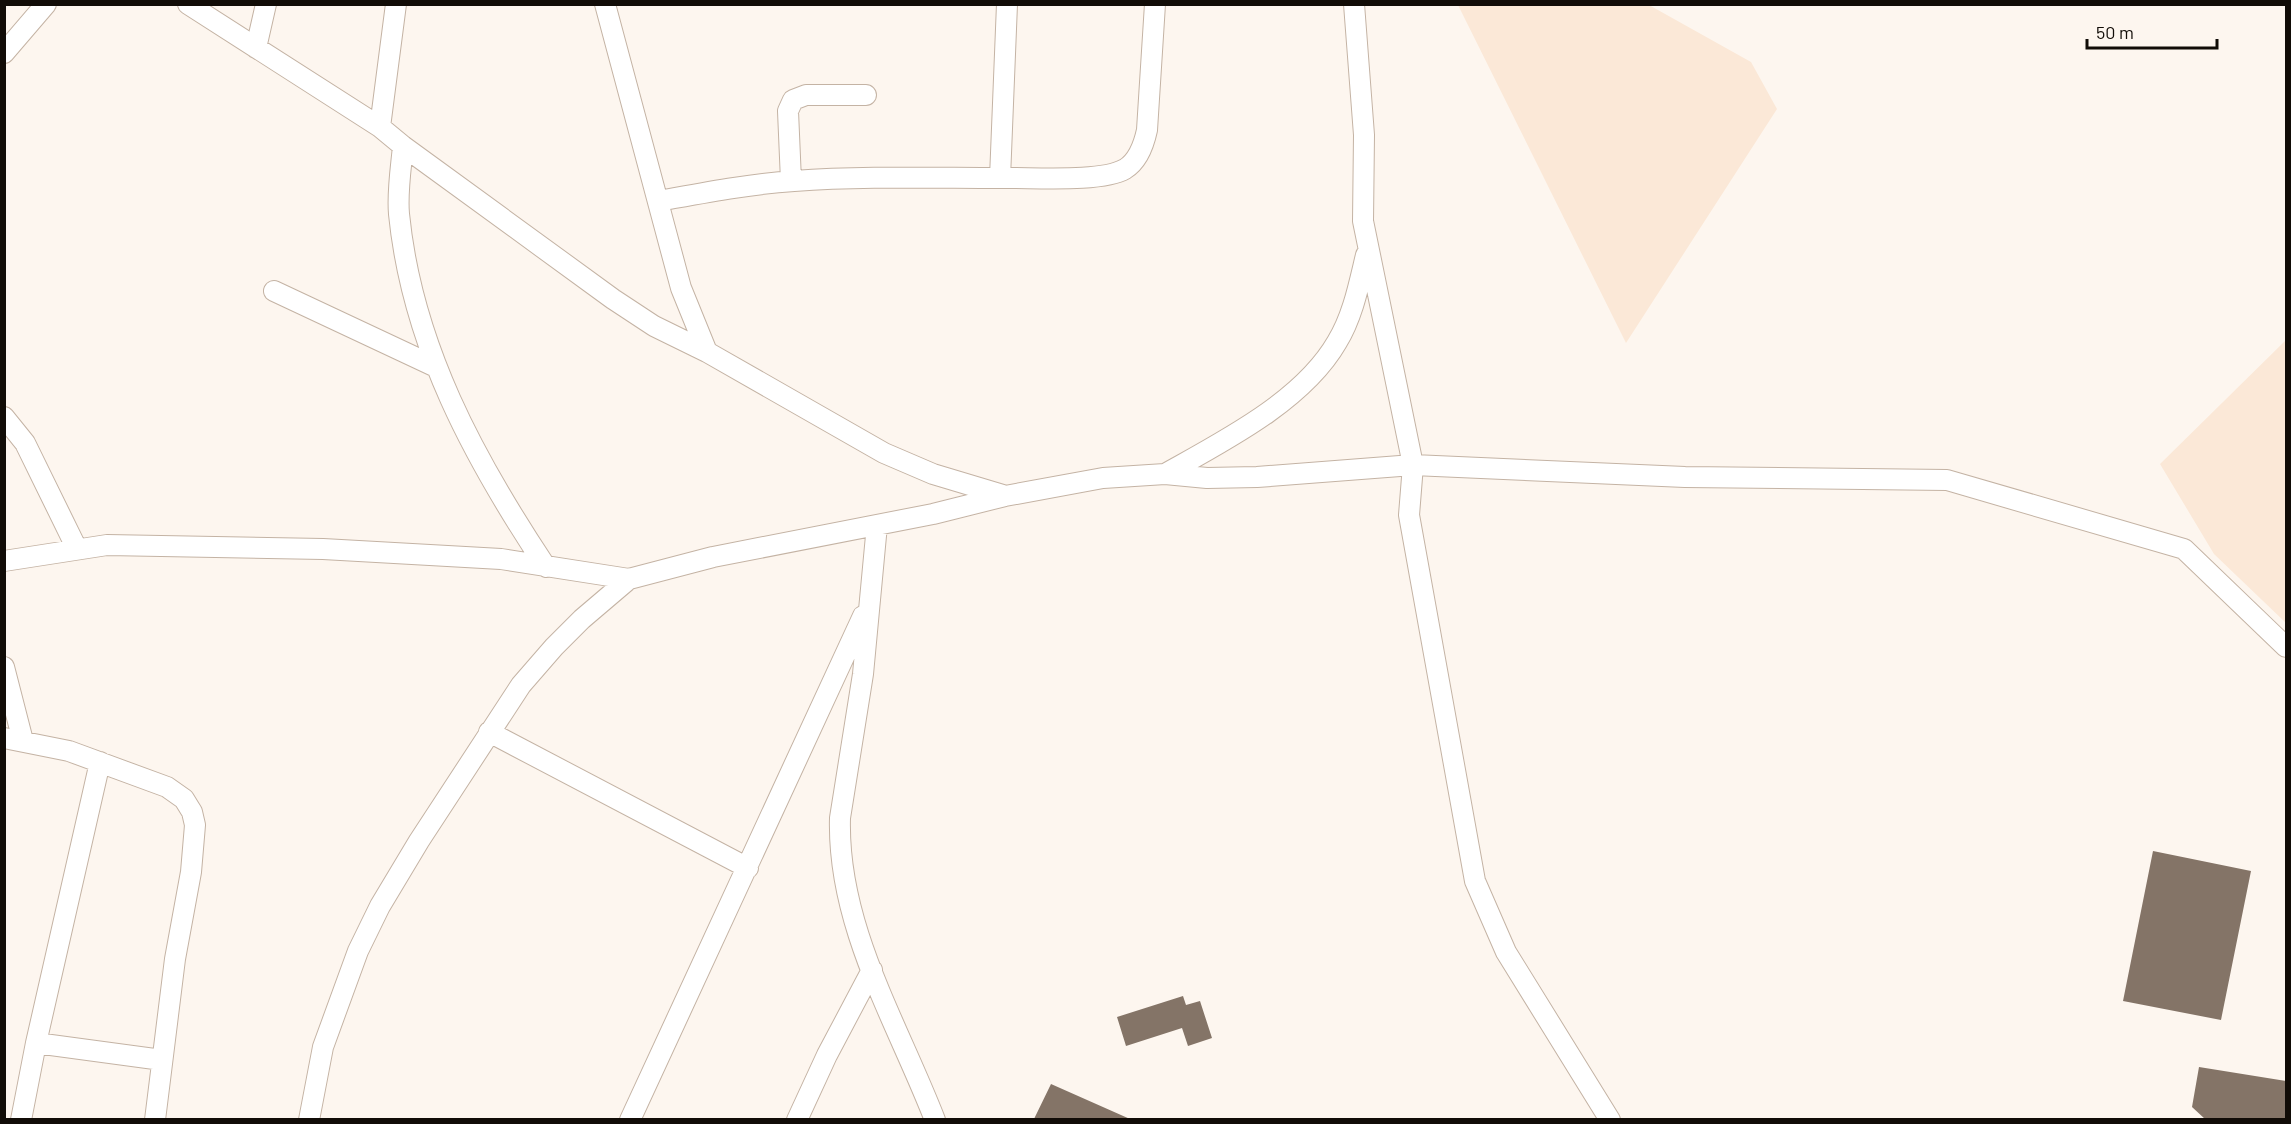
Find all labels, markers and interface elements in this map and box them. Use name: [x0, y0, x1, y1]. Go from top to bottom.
scale bar: [2087, 12, 2218, 50]
text: 50 m: [2096, 21, 2134, 43]

